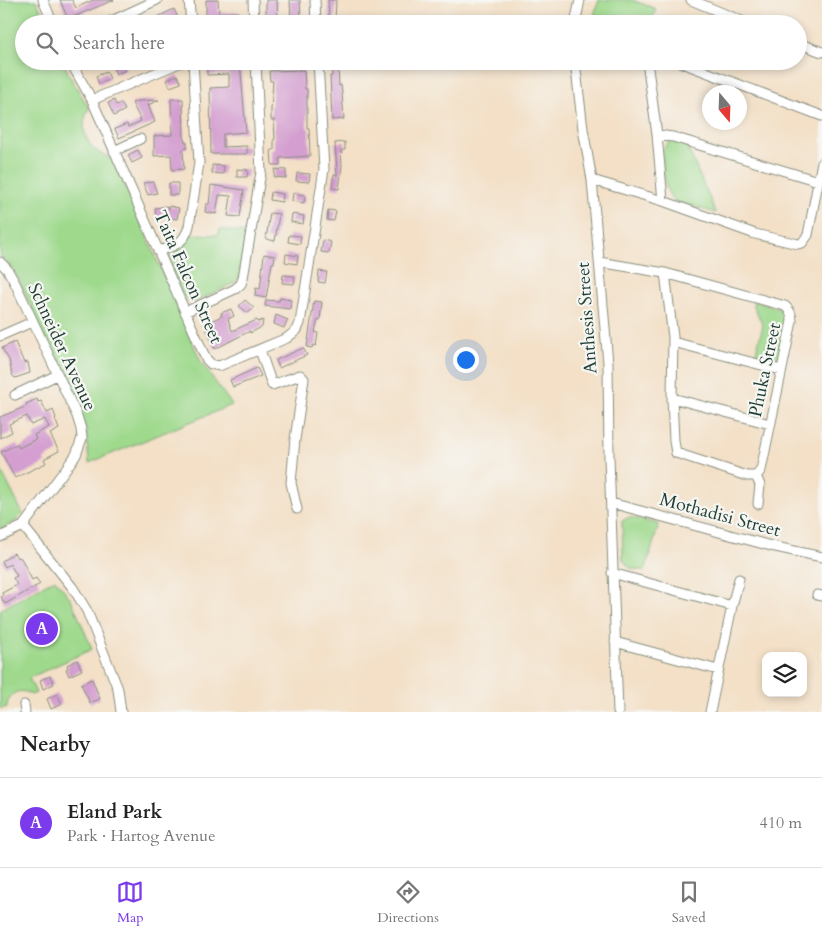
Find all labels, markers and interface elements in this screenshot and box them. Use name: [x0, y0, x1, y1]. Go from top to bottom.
search box: [15, 15, 807, 70]
icon: search: [33, 29, 61, 57]
text: Search here: [73, 30, 165, 56]
north arrow: [702, 85, 747, 130]
street label: Taita Falcon Street: [147, 206, 229, 348]
street label: Anthesis Street: [571, 261, 603, 375]
street label: Schneider Avenue: [21, 279, 103, 415]
street label: Phuka Street: [743, 320, 787, 420]
your location: [453, 347, 479, 373]
street label: Mothadisi Street: [657, 487, 783, 543]
pin: A: [26, 610, 58, 648]
map controls: [762, 652, 807, 697]
button: layers: [762, 652, 807, 697]
text: Nearby: [20, 730, 91, 759]
text: Eland Park: [67, 799, 162, 825]
text: A: [30, 812, 42, 834]
text: 410 m: [760, 812, 802, 834]
text: Park · Hartog Avenue: [67, 825, 215, 847]
tab: Map: [116, 878, 144, 927]
tab: Directions: [377, 878, 439, 927]
tab: Saved: [672, 878, 706, 927]

